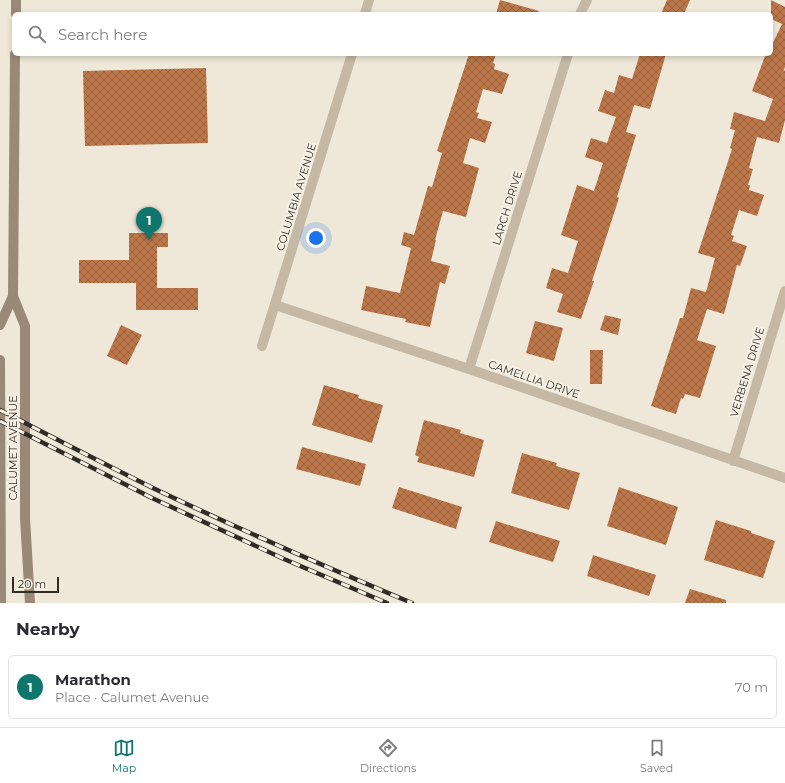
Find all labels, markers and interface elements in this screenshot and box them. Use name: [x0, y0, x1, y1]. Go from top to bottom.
search box: [12, 12, 773, 56]
icon: search: [26, 23, 48, 45]
text: Search here: [58, 25, 147, 44]
street label: COLUMBIA AVENUE: [273, 141, 319, 253]
street label: LARCH DRIVE: [489, 169, 525, 247]
pin: 1: [136, 207, 162, 240]
your location: [306, 228, 326, 248]
street label: VERBENA DRIVE: [727, 325, 767, 419]
street label: CAMELLIA DRIVE: [487, 357, 581, 401]
street label: CALUMET AVENUE: [6, 396, 20, 500]
scale bar: [12, 575, 59, 594]
text: 20 m: [18, 577, 46, 591]
text: Nearby: [16, 619, 80, 639]
text: Marathon: [55, 670, 131, 689]
text: 1: [27, 679, 33, 695]
text: 70 m: [735, 679, 768, 695]
text: Place · Calumet Avenue: [55, 689, 209, 705]
tab: Map: [112, 737, 136, 775]
tab: Directions: [360, 737, 416, 775]
tab: Saved: [640, 737, 673, 775]

